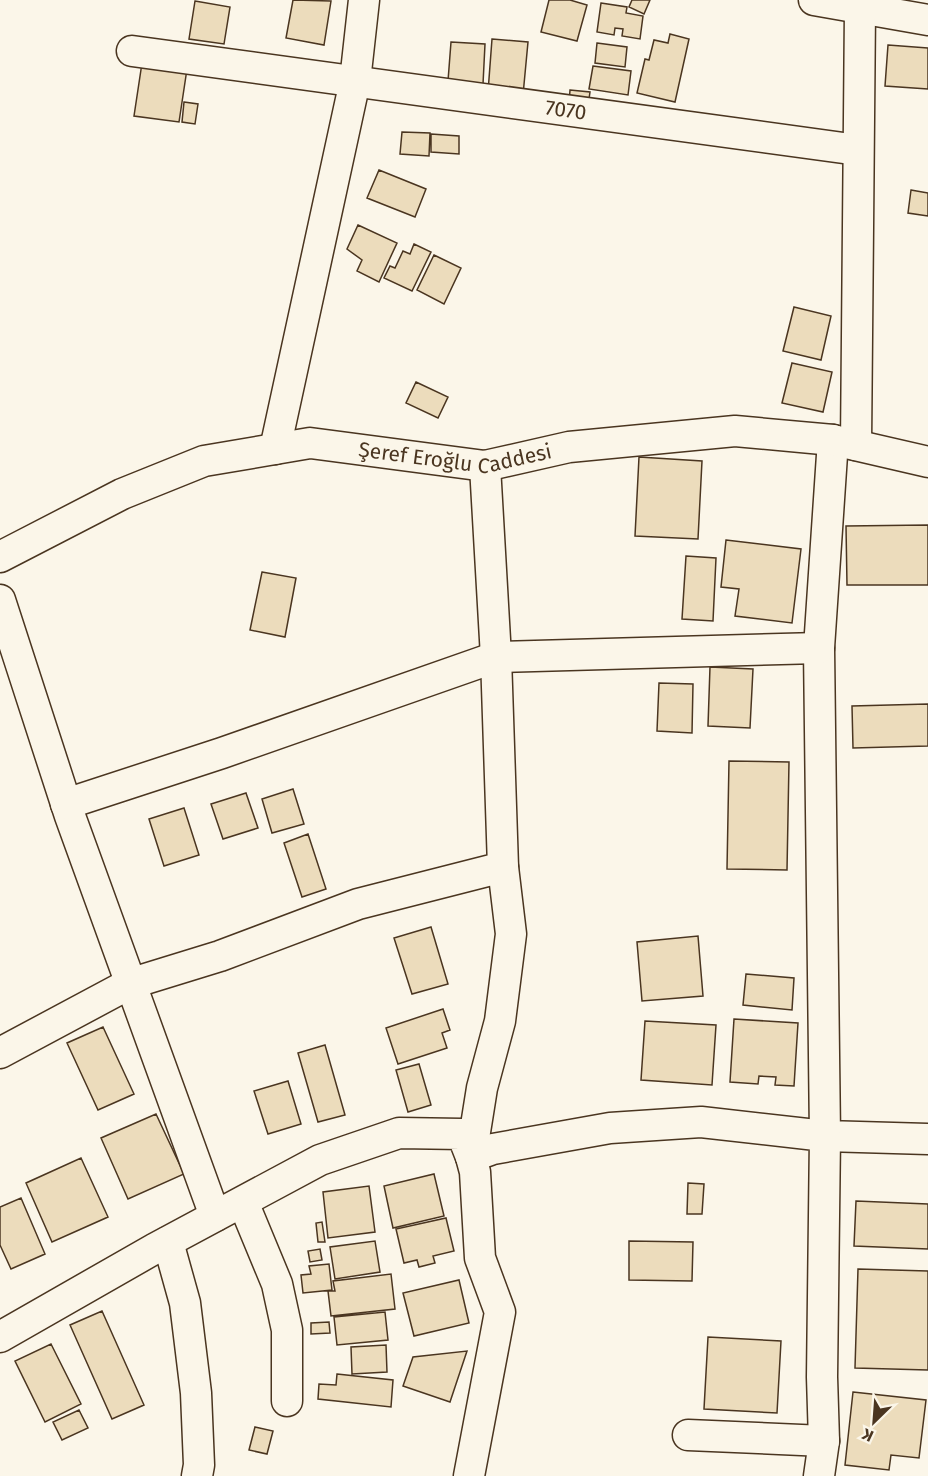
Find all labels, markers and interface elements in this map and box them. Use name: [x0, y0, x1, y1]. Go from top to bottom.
street label: 7070: [544, 95, 588, 126]
street label: Şeref Eroğlu Caddesi: [357, 437, 554, 479]
north arrow: [844, 1392, 904, 1452]
text: K: [858, 1424, 876, 1446]

